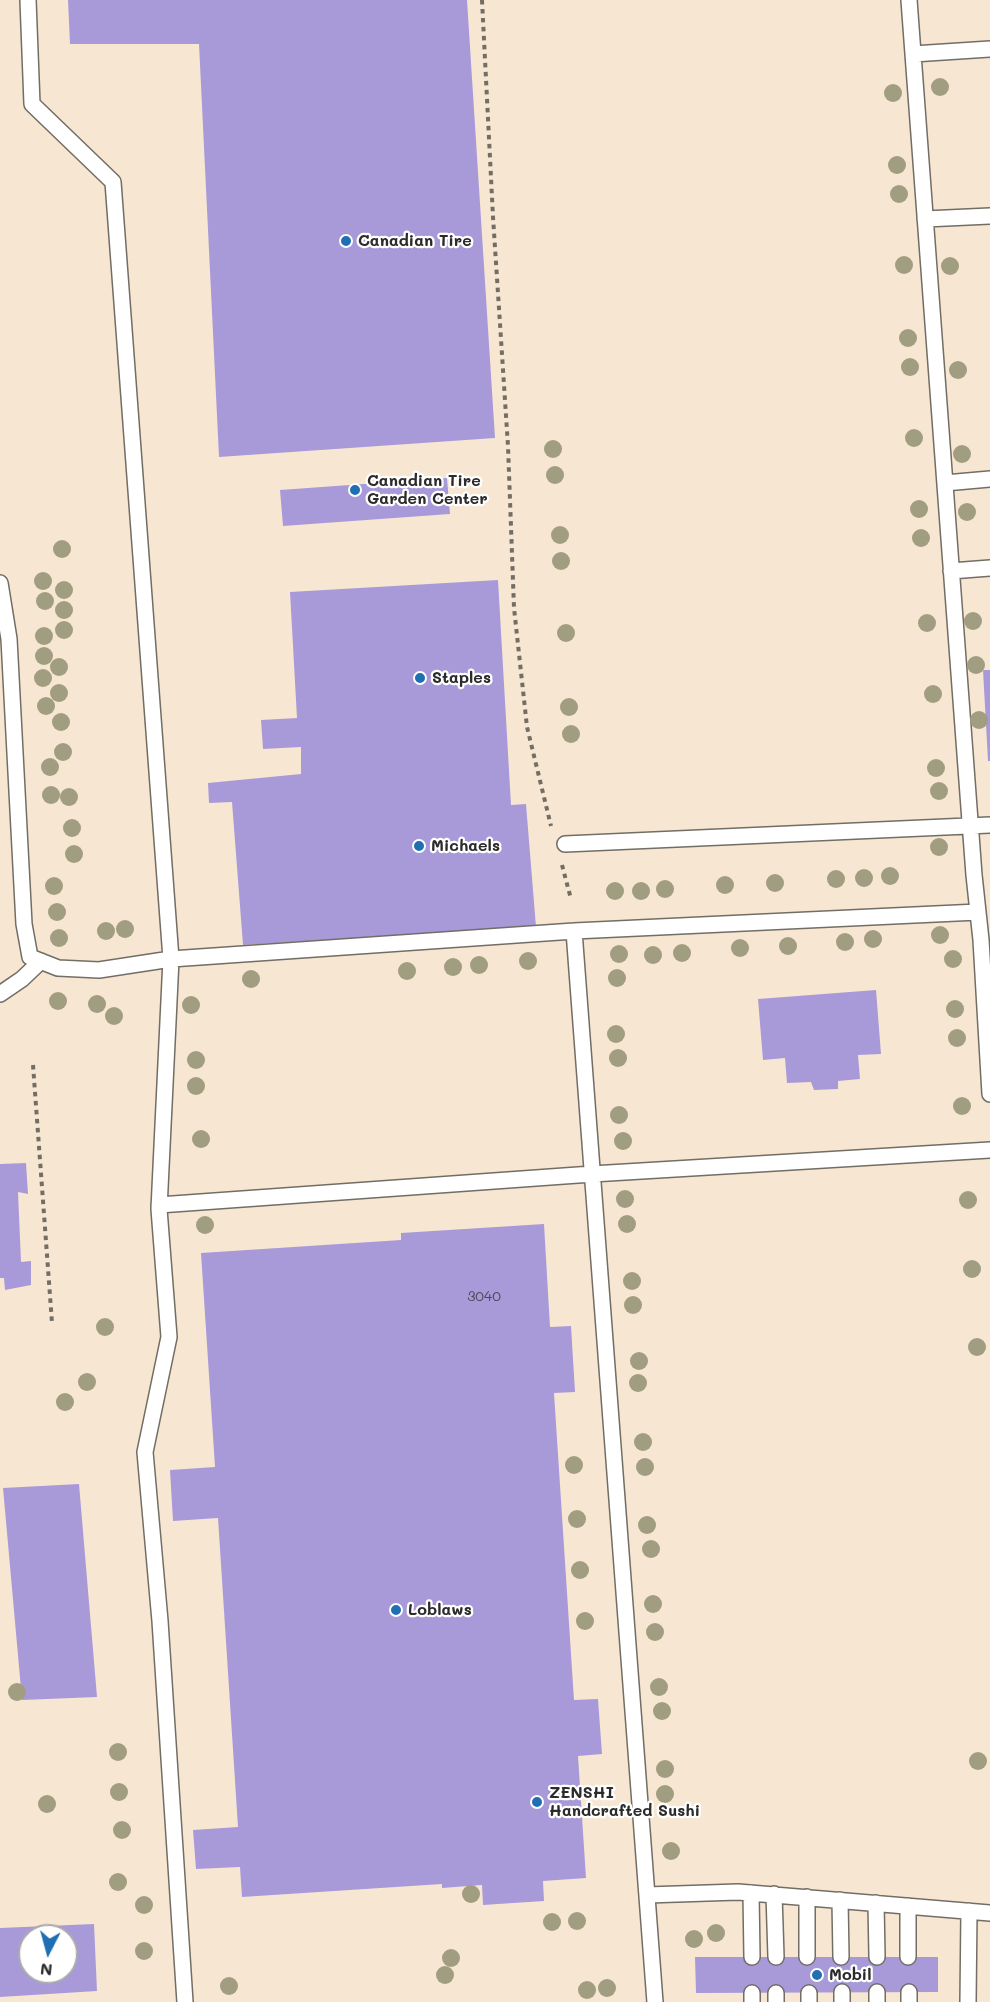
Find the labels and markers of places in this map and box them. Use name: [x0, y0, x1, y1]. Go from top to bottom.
place label: Canadian Tire: [358, 231, 472, 251]
marker: Canadian Tire: [339, 234, 353, 248]
place label: Canadian Tire Garden Center: [367, 471, 488, 509]
marker: Canadian Tire Garden Center: [348, 483, 362, 497]
place label: Staples: [432, 668, 491, 688]
marker: Staples: [413, 671, 427, 685]
place label: Michaels: [431, 836, 500, 856]
marker: Michaels: [412, 839, 426, 853]
place label: Loblaws: [408, 1600, 472, 1620]
marker: Loblaws: [389, 1603, 403, 1617]
place label: ZENSHI Handcrafted Sushi: [549, 1783, 700, 1821]
marker: ZENSHI Handcrafted Sushi: [530, 1795, 544, 1809]
place label: Mobil: [829, 1965, 872, 1985]
marker: Mobil: [810, 1968, 824, 1982]

